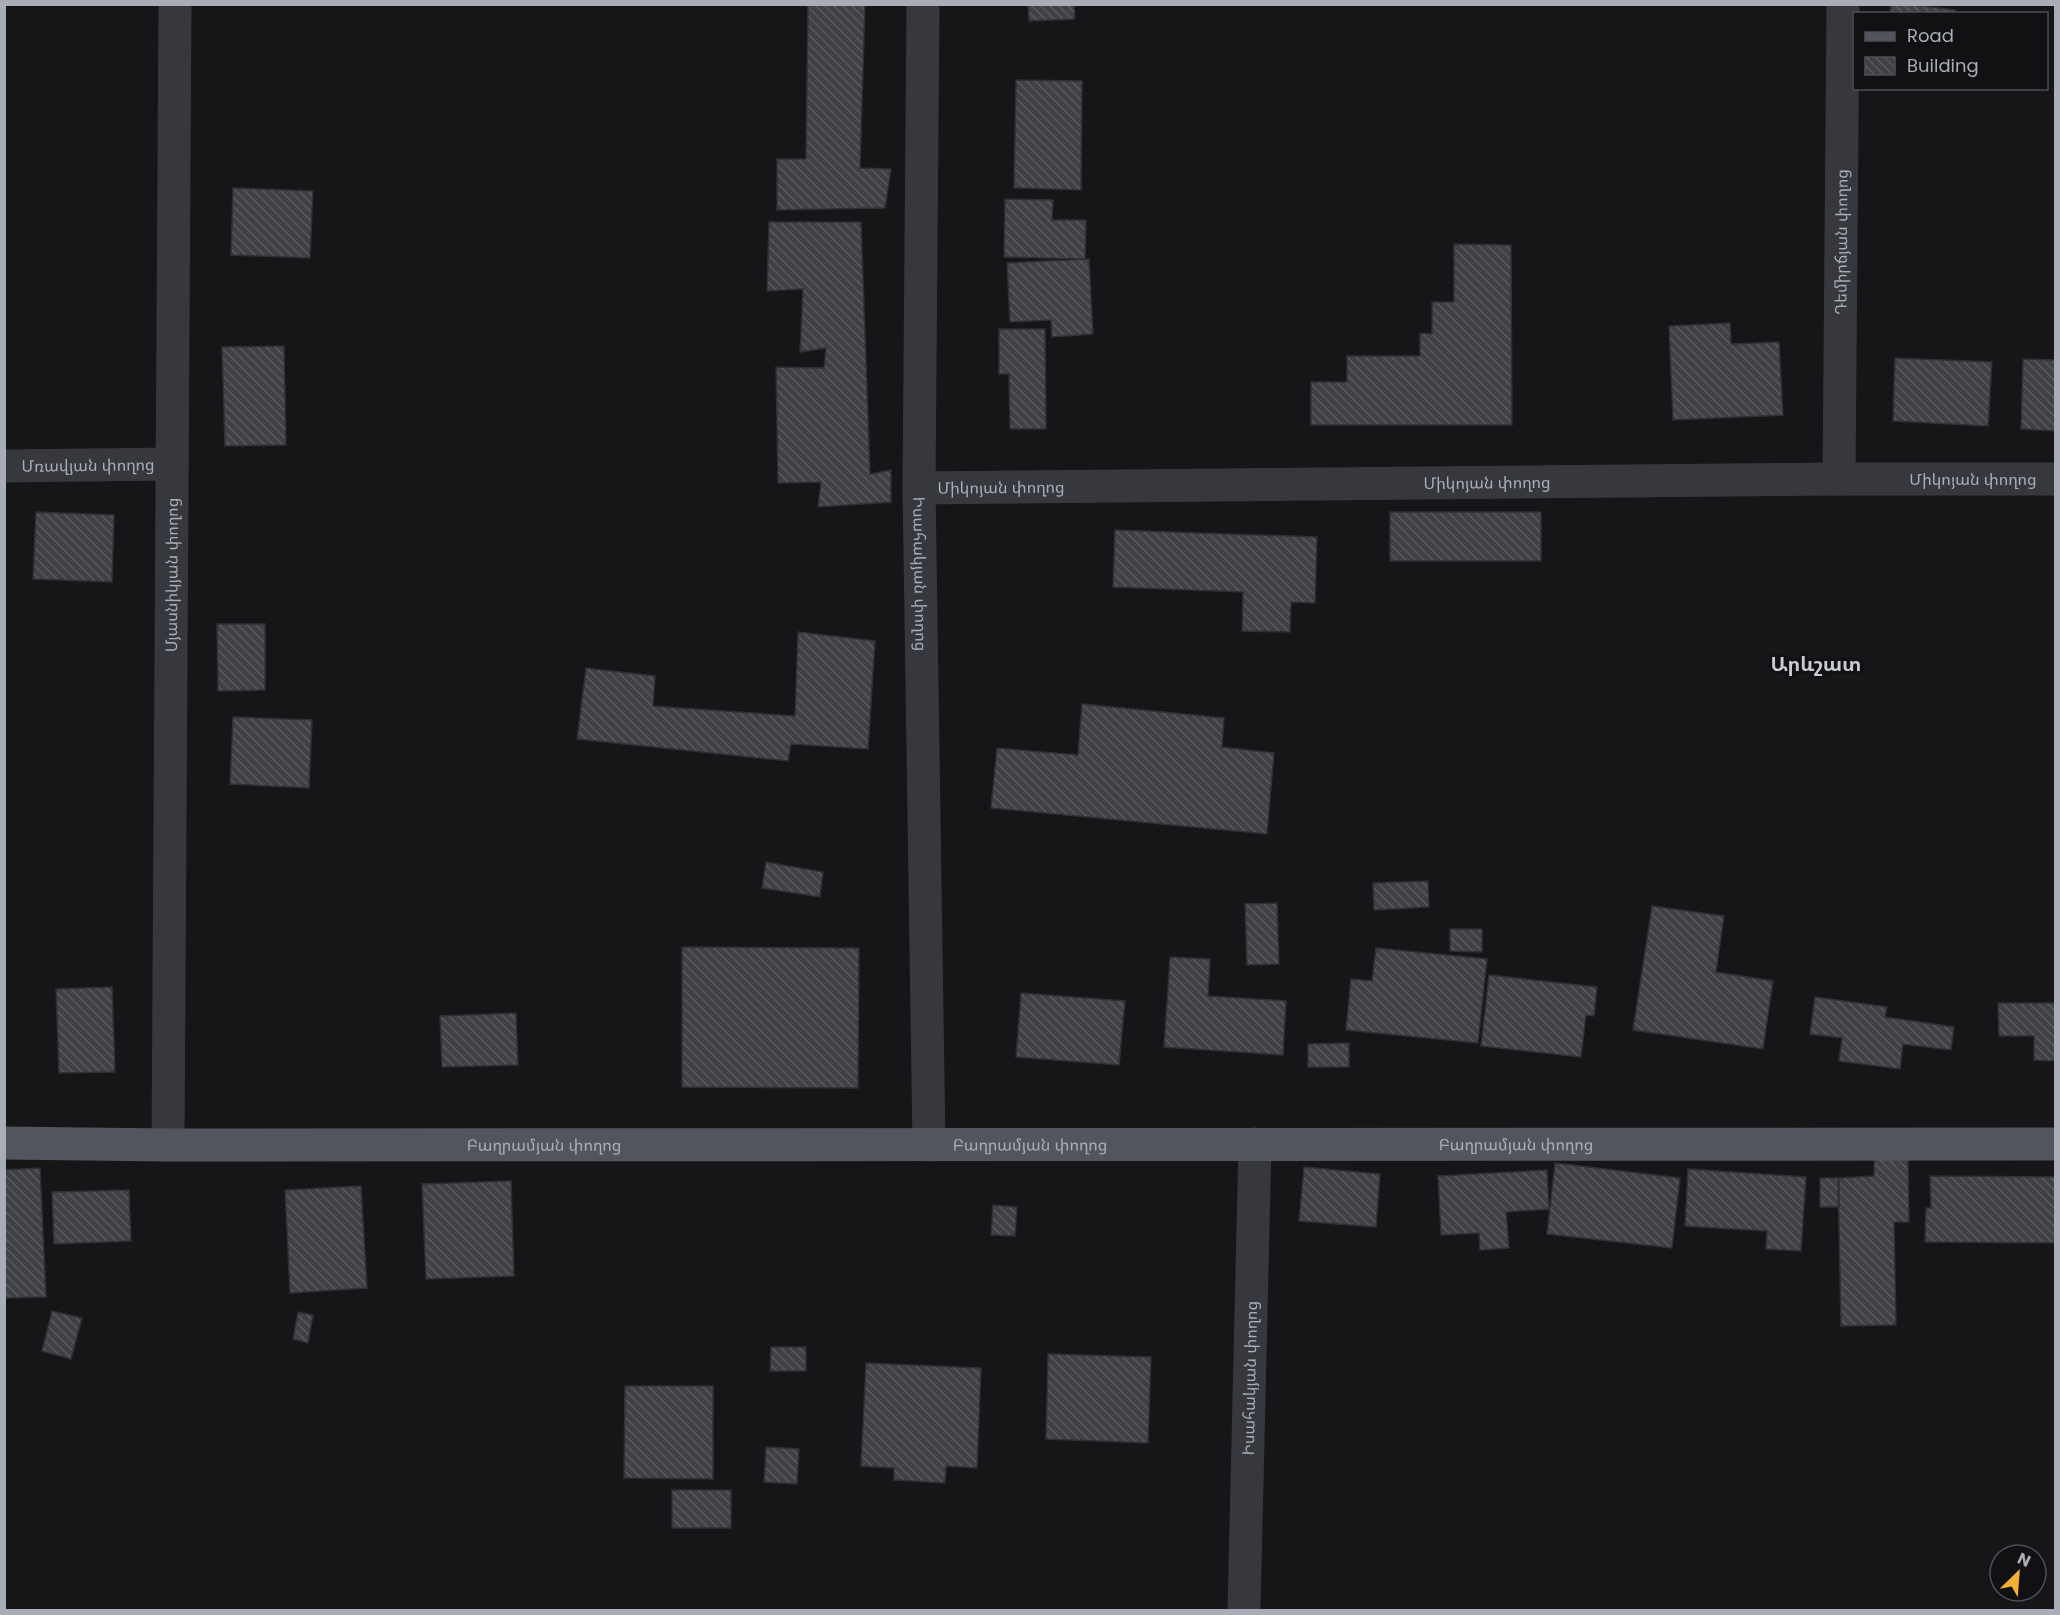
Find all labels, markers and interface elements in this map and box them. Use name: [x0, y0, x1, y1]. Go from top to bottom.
legend: [1853, 12, 2048, 90]
text: Road: [1907, 23, 1954, 48]
text: Building: [1907, 53, 1979, 78]
street label: Դեմիրճյան փողոց: [1829, 169, 1853, 315]
street label: Մռավյան փողոց: [21, 453, 155, 477]
street label: Միկոյան փողոց: [1909, 468, 2037, 491]
street label: Միկոյան փողոց: [1423, 470, 1551, 495]
street label: Միկոյան փողոց: [937, 475, 1065, 499]
street label: Իսահակյան փողոց: [908, 497, 933, 651]
street label: Մյասնիկյան փողոց: [160, 498, 183, 652]
district label: Արևշատ: [1770, 650, 1862, 678]
street label: Բաղրամյան փողոց: [467, 1133, 621, 1156]
street label: Բաղրամյան փողոց: [953, 1133, 1107, 1156]
street label: Բաղրամյան փողոց: [1439, 1133, 1593, 1156]
street label: Իսահակյան փողոց: [1236, 1301, 1263, 1456]
north arrow: [1988, 1543, 2048, 1603]
text: N: [2014, 1547, 2034, 1573]

